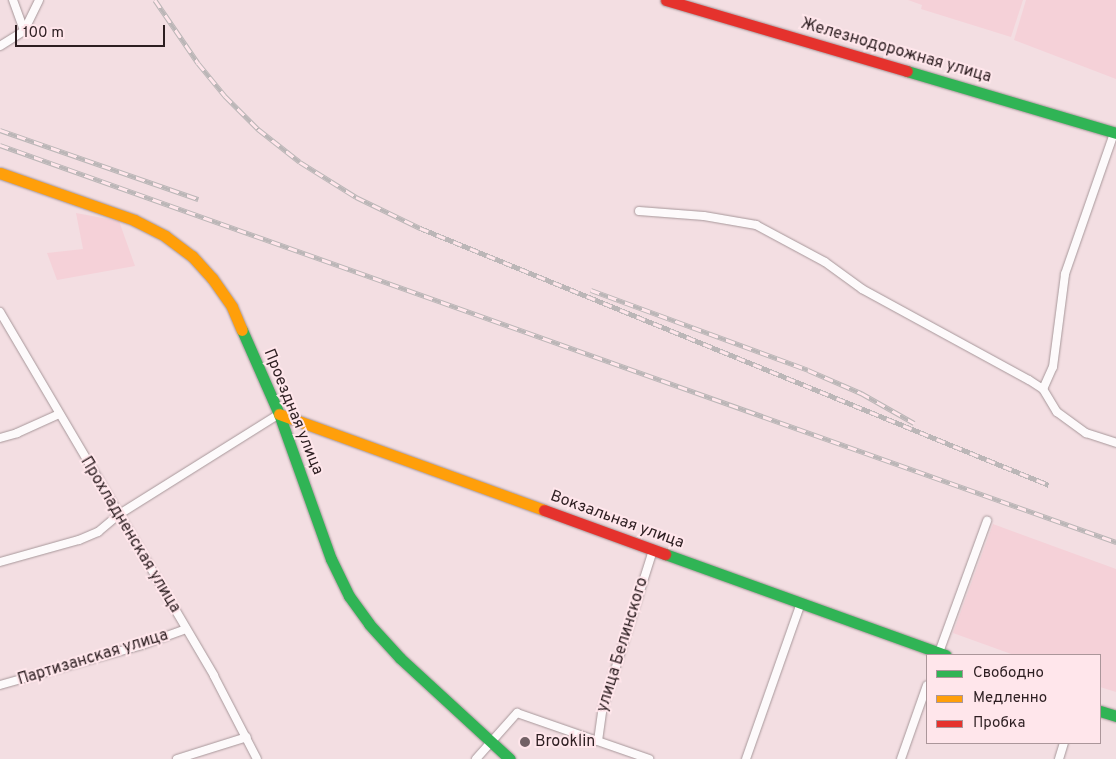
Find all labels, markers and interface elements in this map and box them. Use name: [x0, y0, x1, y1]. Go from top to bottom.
scale bar: [18, 15, 168, 47]
street label: Железнодорожная улица: [799, 15, 993, 87]
text: 100 m: [23, 24, 64, 43]
street label: Проездная улица: [259, 346, 327, 478]
street label: Прохладненская улица: [76, 453, 184, 617]
street label: Вокзальная улица: [547, 487, 687, 553]
street label: улица Белинского: [593, 575, 653, 715]
street label: Партизанская улица: [16, 626, 170, 690]
legend: [926, 654, 1101, 744]
text: Свободно: [973, 664, 1044, 683]
text: Медленно: [973, 689, 1047, 708]
text: Пробка: [973, 714, 1025, 733]
place label: Brooklin: [535, 732, 595, 752]
marker: Brooklin: [519, 736, 531, 748]

